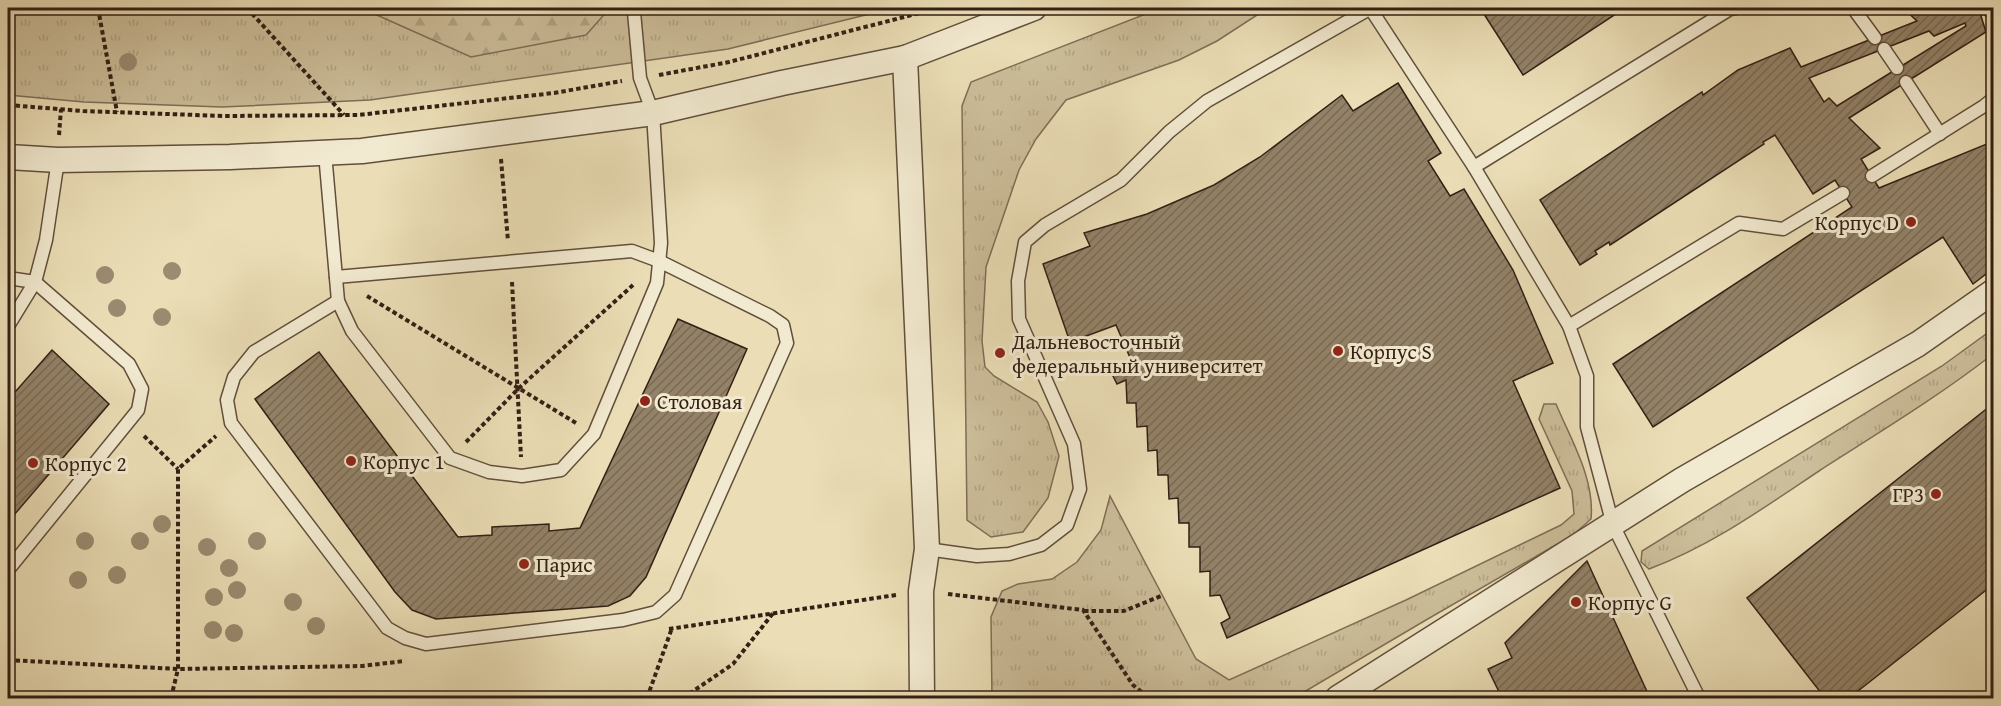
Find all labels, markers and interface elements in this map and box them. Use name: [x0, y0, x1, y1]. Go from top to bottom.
place label: Корпус D: [1815, 207, 1899, 238]
marker: Корпус D: [1904, 215, 1918, 229]
place label: Дальневосточный федеральный университет: [1011, 326, 1263, 381]
place label: Корпус S: [1350, 336, 1432, 367]
marker: Корпус S: [1331, 344, 1345, 358]
marker: Дальневосточный федеральный университет: [993, 346, 1007, 360]
place label: Столовая: [657, 386, 743, 417]
marker: Столовая: [638, 394, 652, 408]
place label: Корпус 1: [363, 446, 445, 477]
place label: Корпус 2: [45, 448, 127, 479]
marker: Корпус 1: [344, 454, 358, 468]
marker: Корпус 2: [26, 456, 40, 470]
place label: ГР3: [1892, 479, 1924, 510]
marker: ГР3: [1929, 487, 1943, 501]
place label: Парис: [536, 549, 593, 580]
marker: Парис: [517, 557, 531, 571]
place label: Корпус G: [1588, 587, 1672, 618]
marker: Корпус G: [1569, 595, 1583, 609]

